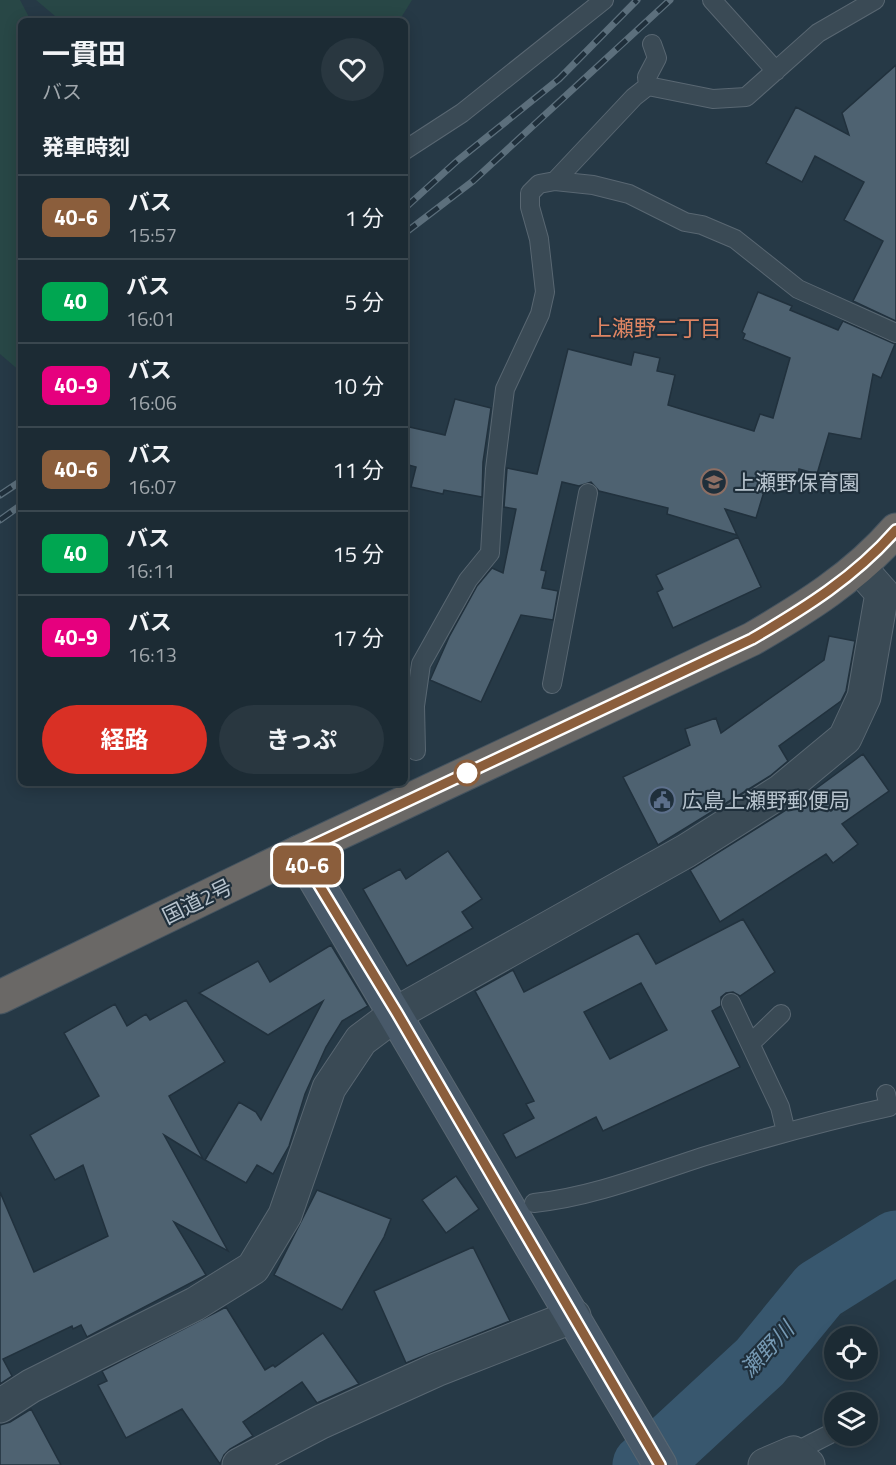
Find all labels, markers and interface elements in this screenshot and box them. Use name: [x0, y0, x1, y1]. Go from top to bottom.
text: 一貫田: [42, 32, 126, 75]
button: heart: [321, 38, 384, 101]
text: バス: [42, 76, 82, 107]
text: 発車時刻: [42, 130, 130, 164]
text: バス: [128, 185, 172, 219]
text: 40-6: [54, 201, 98, 233]
text: 1 分: [345, 201, 384, 235]
text: 15:57: [128, 219, 177, 250]
text: バス: [126, 269, 170, 303]
text: 40: [63, 285, 87, 317]
text: 5 分: [345, 285, 384, 319]
text: 16:01: [126, 303, 175, 334]
district label: 上瀬野二丁目: [590, 311, 722, 345]
text: バス: [128, 353, 172, 387]
text: 40-9: [54, 369, 98, 401]
text: 10 分: [333, 369, 384, 403]
text: 16:06: [128, 387, 177, 418]
text: バス: [128, 437, 172, 471]
text: 40-6: [54, 453, 98, 485]
text: 11 分: [333, 453, 384, 487]
place label: 上瀬野保育園: [734, 466, 860, 498]
school or university icon: 上瀬野保育園: [699, 467, 729, 497]
text: 16:07: [128, 471, 177, 502]
text: バス: [126, 521, 170, 555]
text: 40: [63, 537, 87, 569]
text: 15 分: [333, 537, 384, 571]
text: 16:11: [126, 555, 175, 586]
text: バス: [128, 605, 172, 639]
text: 40-9: [54, 621, 98, 653]
text: 17 分: [333, 621, 384, 655]
text: 16:13: [128, 639, 177, 670]
button: 経路: [42, 705, 207, 774]
button: きっぷ: [219, 705, 384, 774]
unlabelled marker: [454, 760, 480, 786]
place label: 広島上瀬野郵便局: [682, 784, 850, 816]
public building icon: 広島上瀬野郵便局: [647, 785, 677, 815]
line badge: 40-6: [265, 846, 349, 884]
text: 40-6: [285, 849, 329, 881]
street label: 国道2号: [156, 870, 238, 932]
water label: 瀬野川: [732, 1312, 803, 1385]
map controls: [824, 1326, 878, 1446]
button: locate: [824, 1326, 878, 1380]
button: layers: [824, 1392, 878, 1446]

